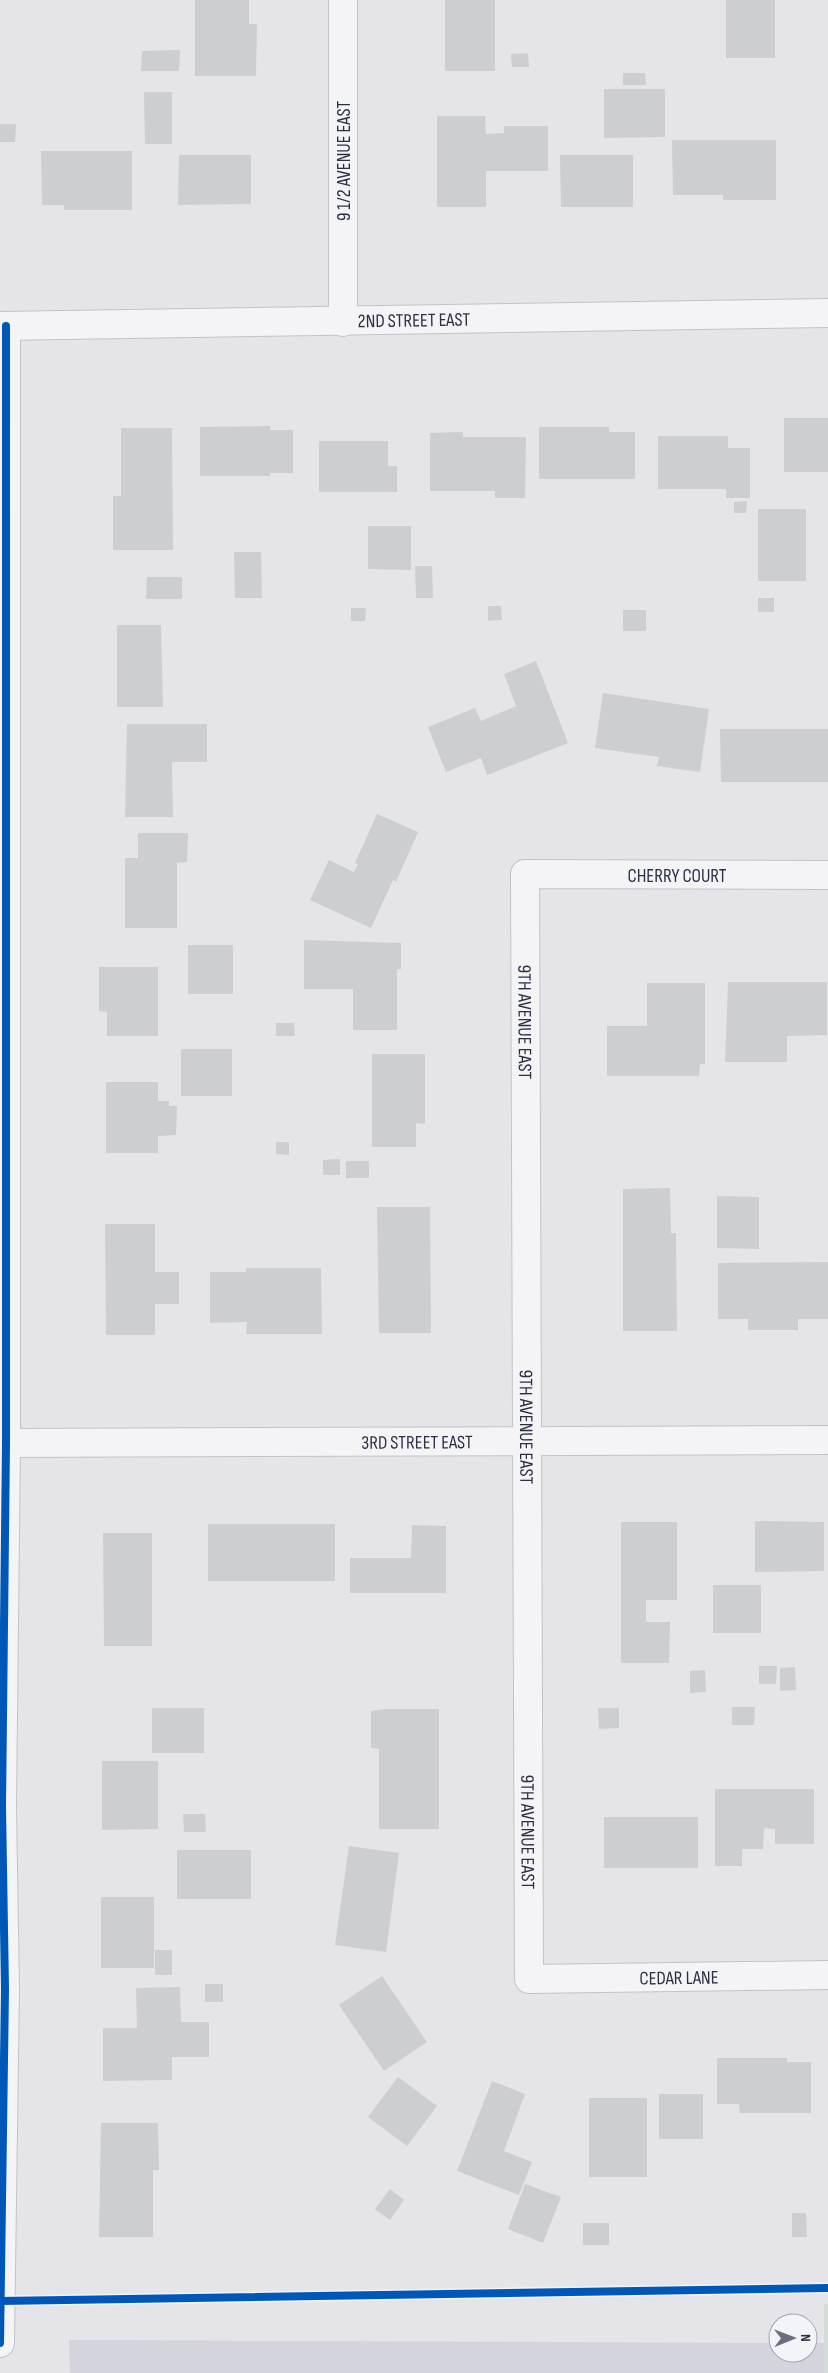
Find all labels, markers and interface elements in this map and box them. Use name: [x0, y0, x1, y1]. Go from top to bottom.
street label: 9 1/2 AVENUE EAST: [333, 101, 356, 221]
street label: 2ND STREET EAST: [358, 309, 471, 333]
street label: CHERRY COURT: [627, 865, 727, 888]
street label: 9TH AVENUE EAST: [512, 965, 536, 1079]
street label: 9TH AVENUE EAST: [514, 1370, 537, 1484]
street label: 3RD STREET EAST: [361, 1431, 473, 1455]
street label: 9TH AVENUE EAST: [515, 1775, 539, 1889]
street label: CEDAR LANE: [639, 1966, 719, 1991]
north arrow: [768, 2313, 818, 2363]
text: N: [797, 2334, 814, 2342]

